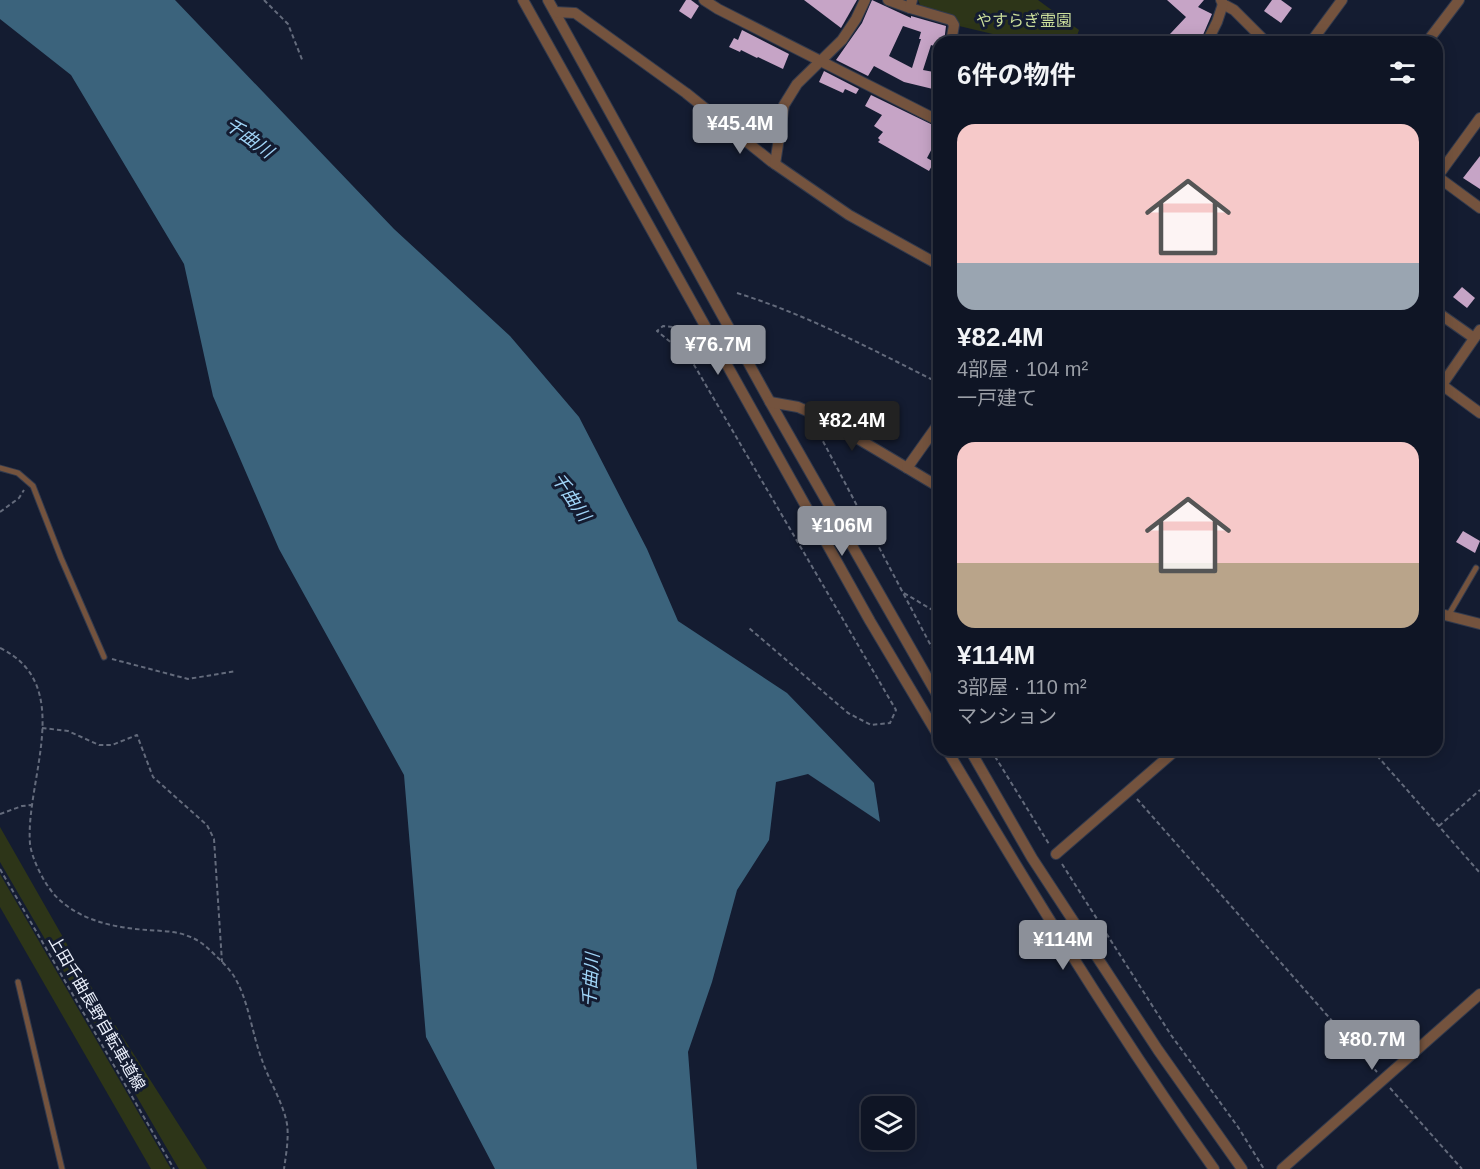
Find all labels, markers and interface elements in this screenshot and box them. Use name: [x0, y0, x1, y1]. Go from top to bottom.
park label: やすらぎ霊園: [976, 12, 1072, 29]
icon: filters: [1386, 56, 1419, 89]
text: 6件の物件: [957, 60, 1075, 90]
pin: ¥45.4M: [691, 104, 789, 155]
text: ¥45.4M: [707, 112, 773, 134]
water label: 千曲川: [221, 114, 278, 163]
icon: home: [1134, 163, 1242, 271]
text: ¥82.4M: [957, 322, 1044, 352]
pin: ¥76.7M: [669, 325, 767, 376]
text: ¥76.7M: [685, 333, 751, 355]
text: 4部屋 · 104 m²: [957, 358, 1088, 380]
text: 一戸建て: [957, 387, 1037, 409]
pin: ¥82.4M: [803, 401, 901, 452]
text: ¥82.4M: [819, 409, 885, 431]
water label: 千曲川: [548, 469, 596, 527]
icon: home: [1134, 481, 1242, 589]
pin: ¥106M: [800, 506, 884, 557]
text: ¥106M: [811, 514, 873, 536]
text: ¥114M: [957, 640, 1035, 670]
text: 3部屋 · 110 m²: [957, 676, 1087, 698]
text: マンション: [957, 705, 1057, 727]
pin: ¥114M: [1021, 920, 1105, 971]
text: ¥114M: [1033, 928, 1093, 950]
street label: 上田千曲長野自転車道線: [46, 933, 148, 1093]
water label: 千曲川: [579, 950, 603, 1008]
pin: ¥80.7M: [1323, 1020, 1421, 1071]
text: ¥80.7M: [1339, 1028, 1405, 1050]
map controls: [861, 1096, 915, 1150]
button: layers: [861, 1096, 915, 1150]

